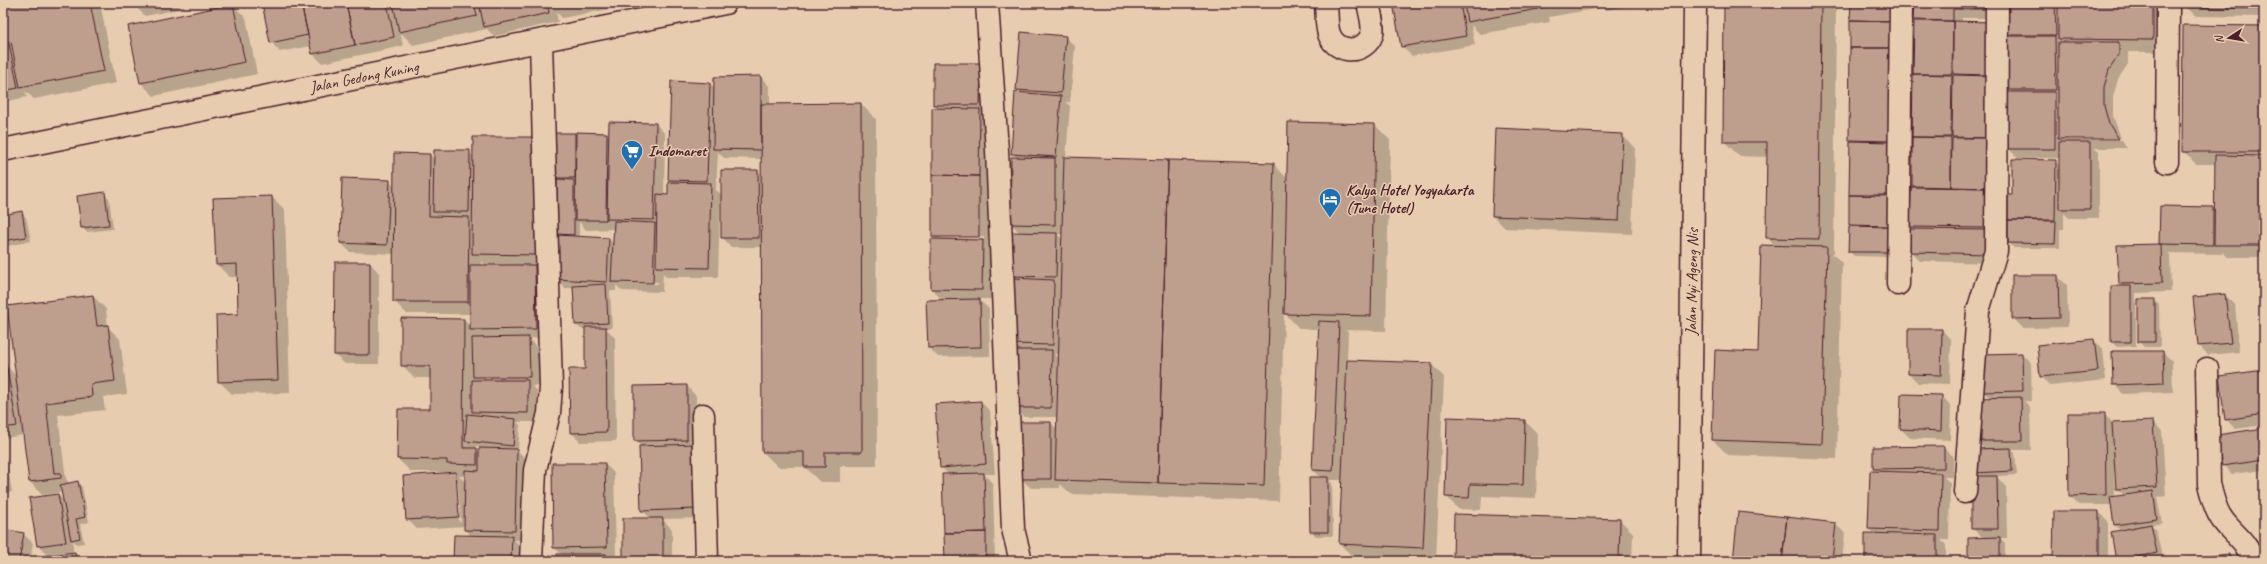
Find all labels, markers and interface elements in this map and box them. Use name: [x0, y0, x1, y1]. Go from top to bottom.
north arrow: [2209, 18, 2249, 58]
text: N: [2211, 33, 2227, 45]
street label: Jalan Gedong Kuning: [307, 56, 421, 98]
supermarket icon: Indomaret: [619, 138, 645, 171]
place label: Indomaret: [648, 141, 708, 161]
place label: Kalya Hotel Yogyakarta (Tune Hotel): [1346, 180, 1475, 218]
hotel icon: Kalya Hotel Yogyakarta (Tune Hotel): [1317, 186, 1343, 219]
street label: Jalan Nyi Ageng Nis: [1681, 227, 1703, 337]

